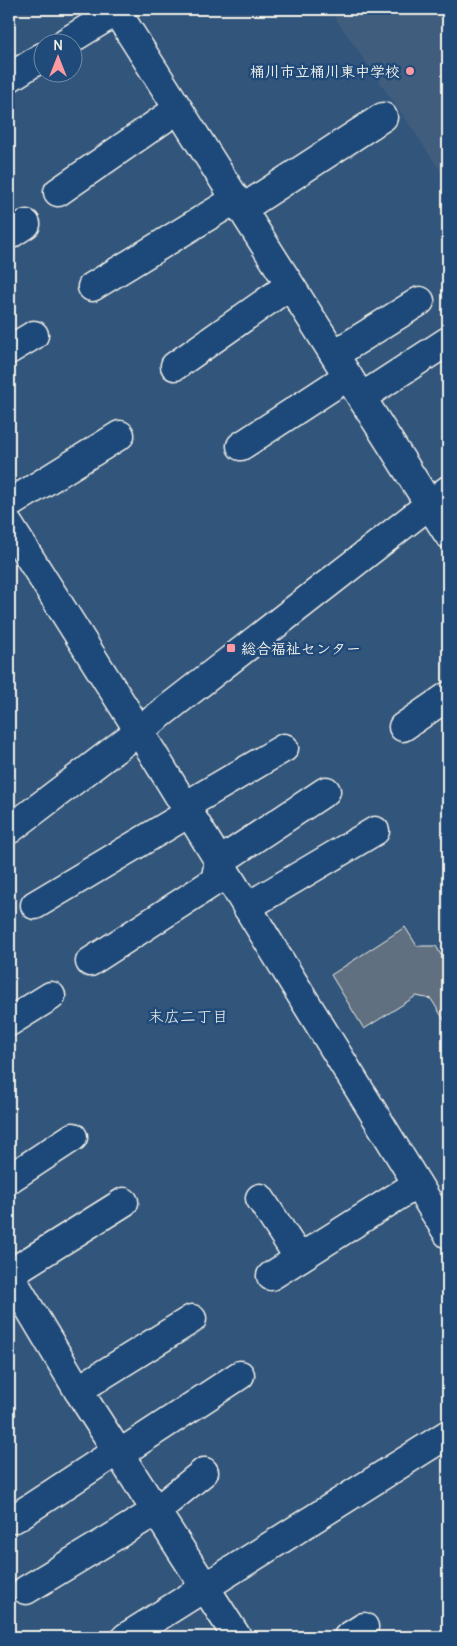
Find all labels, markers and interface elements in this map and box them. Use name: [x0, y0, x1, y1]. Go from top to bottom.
north arrow: [32, 32, 82, 82]
text: N: [53, 36, 63, 54]
place label: 桶川市立桶川東中学校: [250, 62, 400, 81]
marker: 桶川市立桶川東中学校: [404, 65, 416, 77]
place label: 総合福祉センター: [241, 639, 361, 658]
marker: 総合福祉センター: [225, 642, 237, 654]
district label: 末広二丁目: [148, 1006, 228, 1026]

